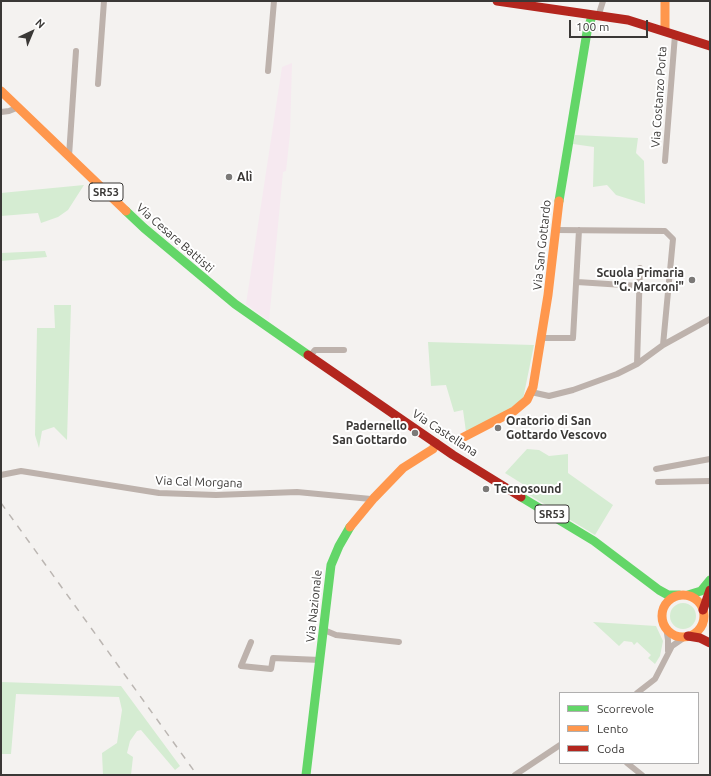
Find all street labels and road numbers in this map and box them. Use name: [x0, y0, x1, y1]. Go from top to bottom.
street label: Via Costanzo Porta: [648, 46, 670, 148]
road number: SR53: [89, 183, 123, 201]
street label: Via San Gottardo: [530, 199, 554, 291]
street label: Via Cesare Battisti: [133, 200, 217, 276]
street label: Via Castellana: [409, 406, 481, 460]
street label: Via Cal Morgana: [155, 473, 243, 491]
road number: SR53: [535, 505, 569, 523]
street label: Via Nazionale: [303, 569, 325, 643]

